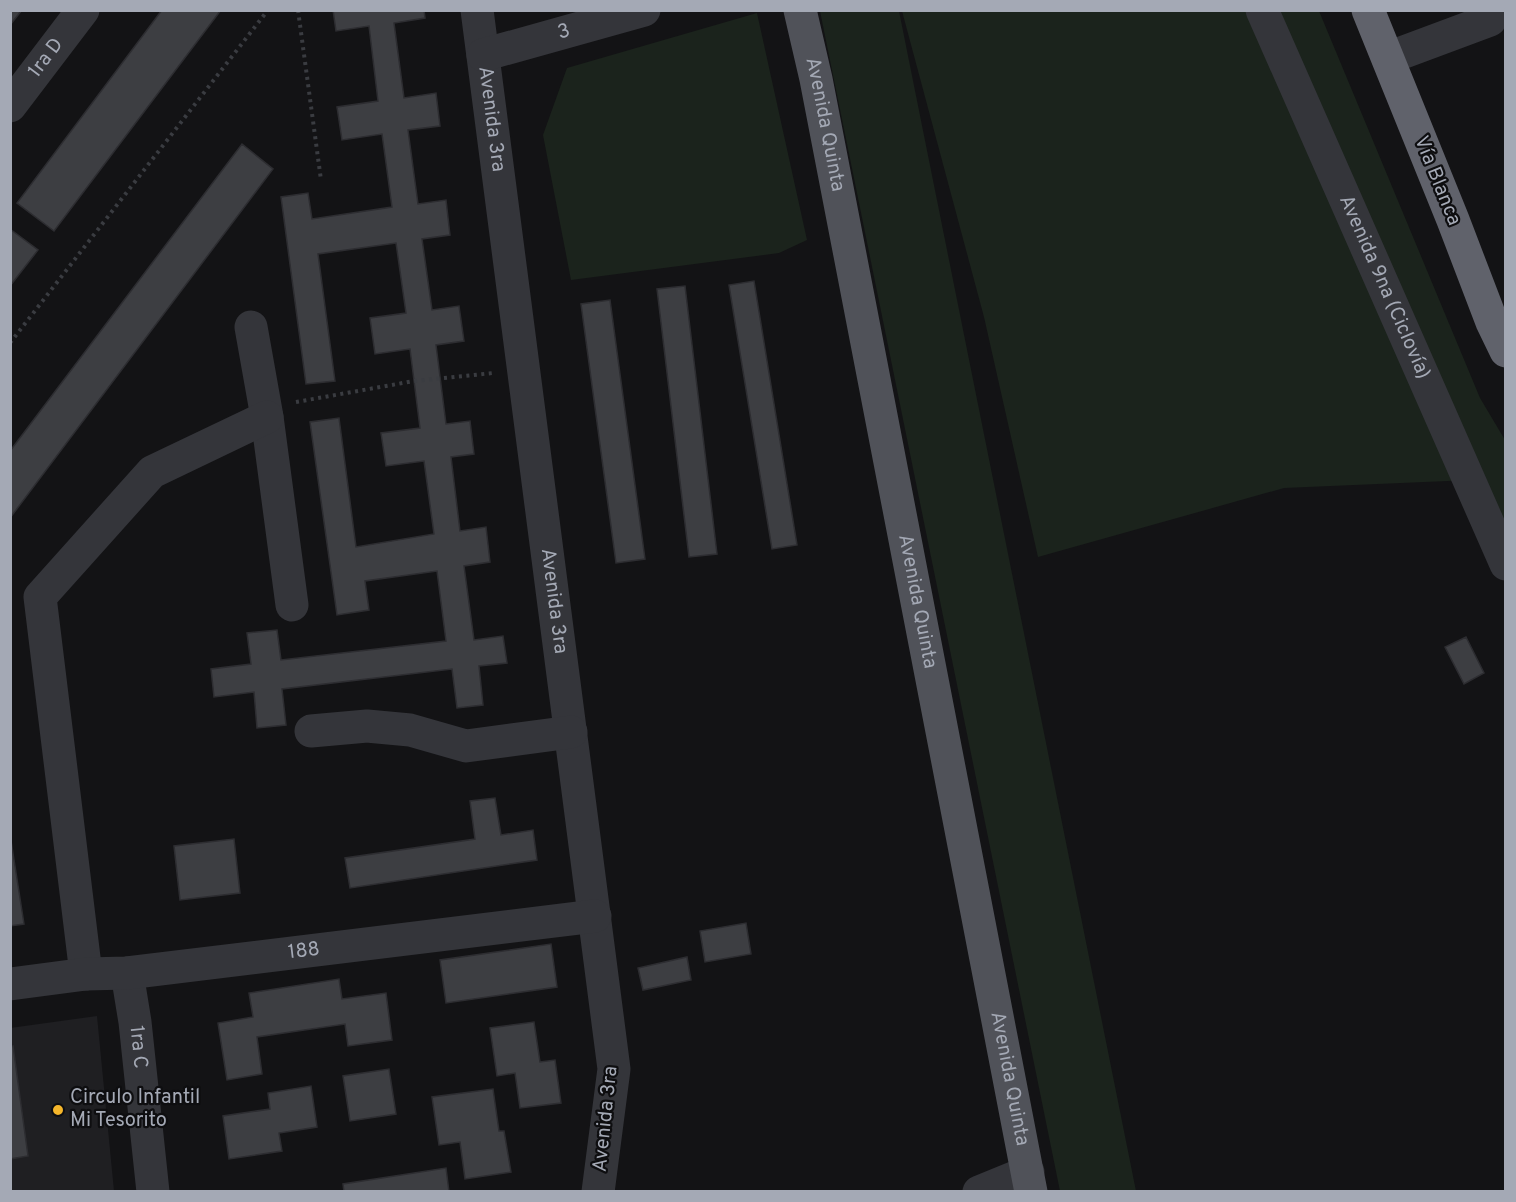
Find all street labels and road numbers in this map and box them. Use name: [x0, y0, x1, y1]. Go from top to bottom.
street label: 3: [555, 18, 573, 47]
street label: 1ra D: [23, 33, 70, 84]
street label: Avenida Quinta: [798, 55, 850, 194]
street label: Avenida 3ra: [471, 65, 511, 174]
street label: Vía Blanca: [1407, 132, 1467, 230]
street label: Avenida 9na (Ciclovía): [1332, 191, 1436, 383]
street label: Avenida Quinta: [891, 532, 943, 671]
street label: Avenida 3ra: [534, 547, 573, 656]
street label: 188: [287, 937, 321, 966]
street label: Avenida Quinta: [983, 1009, 1035, 1148]
street label: 1ra C: [122, 1024, 153, 1070]
street label: Avenida 3ra: [588, 1065, 624, 1173]

